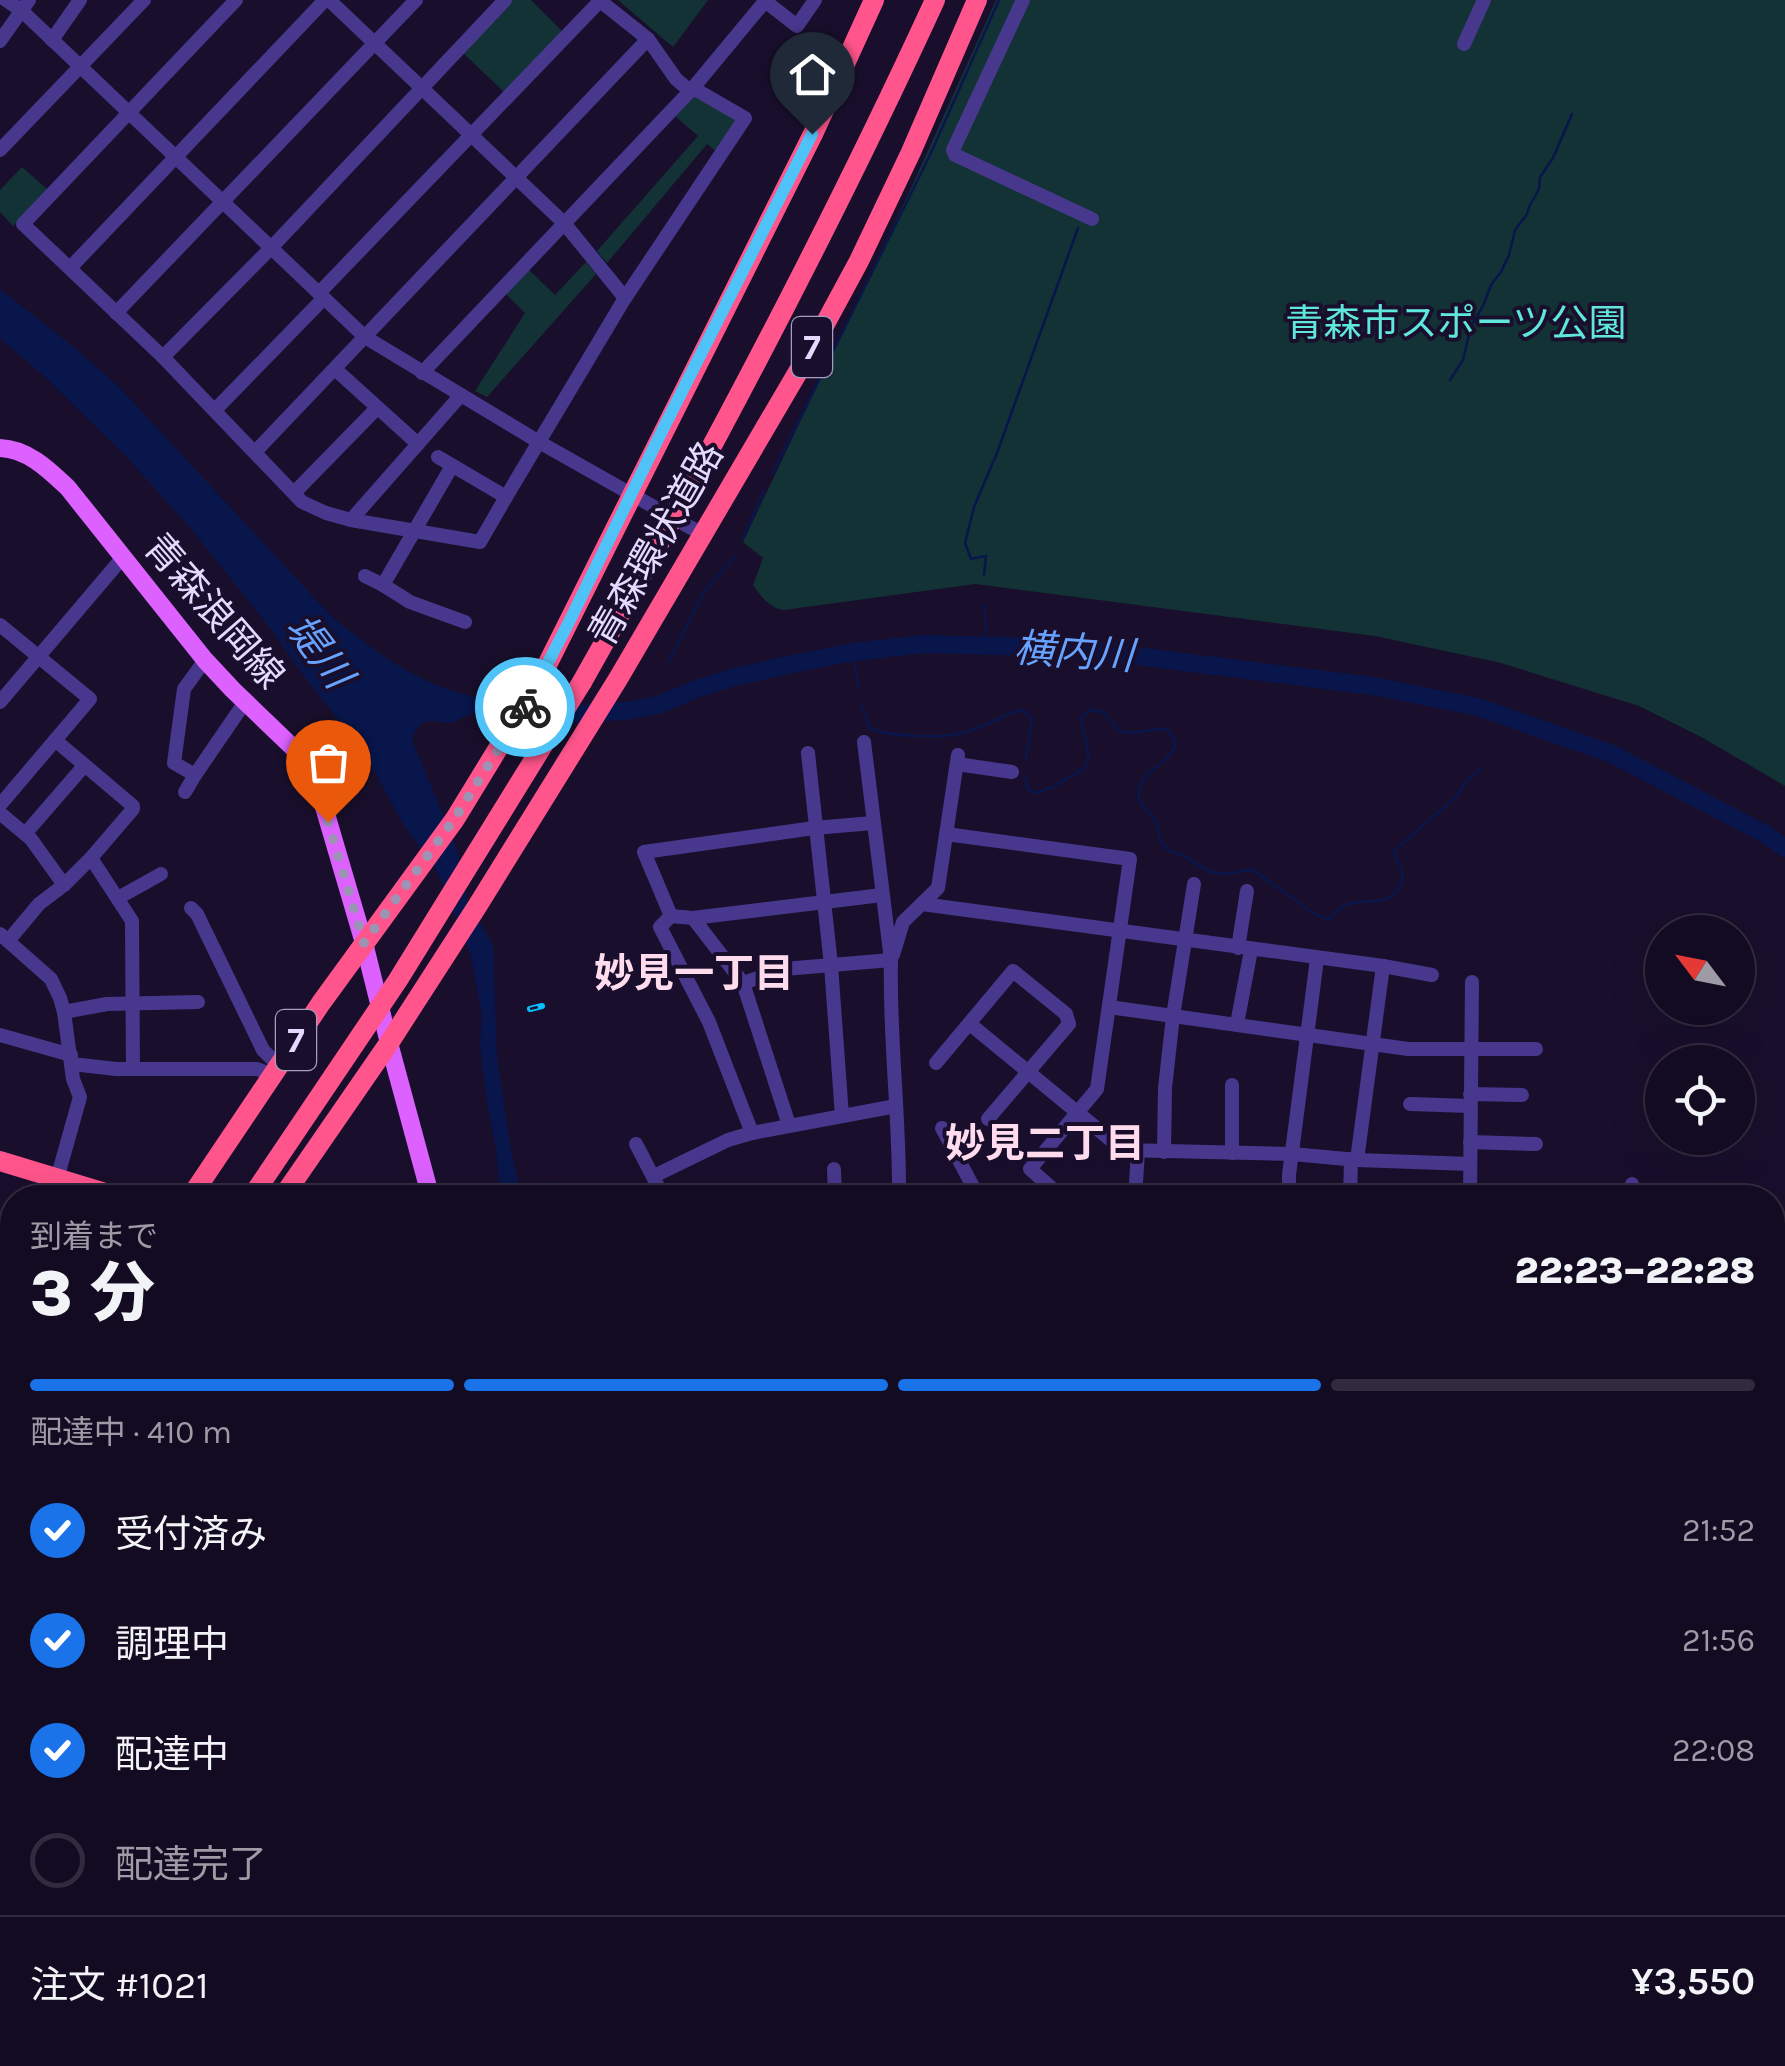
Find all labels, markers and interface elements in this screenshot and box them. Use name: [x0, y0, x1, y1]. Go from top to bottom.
pin: [770, 32, 855, 135]
icon: home: [785, 47, 840, 102]
park label: 青森市スポーツ公園: [1285, 301, 1627, 346]
road number: 7: [792, 317, 832, 377]
street label: 青森環状道路: [580, 434, 732, 654]
street label: 青森浪岡線: [135, 525, 293, 697]
water label: 堤川: [276, 605, 364, 700]
water label: 横内川: [1013, 624, 1139, 680]
courier: [475, 657, 575, 757]
icon: bike: [498, 680, 553, 735]
pin: [286, 720, 371, 823]
icon: bag: [301, 735, 356, 790]
north arrow: [1645, 915, 1755, 1025]
map controls: [1645, 915, 1755, 1155]
district label: 妙見一丁目: [594, 950, 794, 997]
road number: 7: [276, 1010, 316, 1070]
button: locate: [1645, 1045, 1755, 1155]
district label: 妙見二丁目: [945, 1120, 1145, 1167]
text: 到着まで: [30, 1218, 158, 1255]
text: 22:23–22:28: [1515, 1248, 1755, 1293]
text: 3 分: [30, 1255, 155, 1331]
text: 配達中 · 410 m: [30, 1414, 232, 1451]
icon: check: [30, 1503, 85, 1558]
text: 受付済み: [115, 1512, 267, 1557]
text: 21:52: [1682, 1512, 1755, 1549]
icon: check: [30, 1613, 85, 1668]
text: 調理中: [115, 1622, 229, 1667]
text: 21:56: [1682, 1622, 1755, 1659]
icon: check: [30, 1723, 85, 1778]
text: 配達中: [115, 1732, 229, 1777]
text: 22:08: [1672, 1732, 1755, 1769]
text: 配達完了: [115, 1842, 267, 1887]
text: ¥3,550: [1631, 1959, 1755, 2004]
text: 注文 #1021: [30, 1963, 209, 2008]

